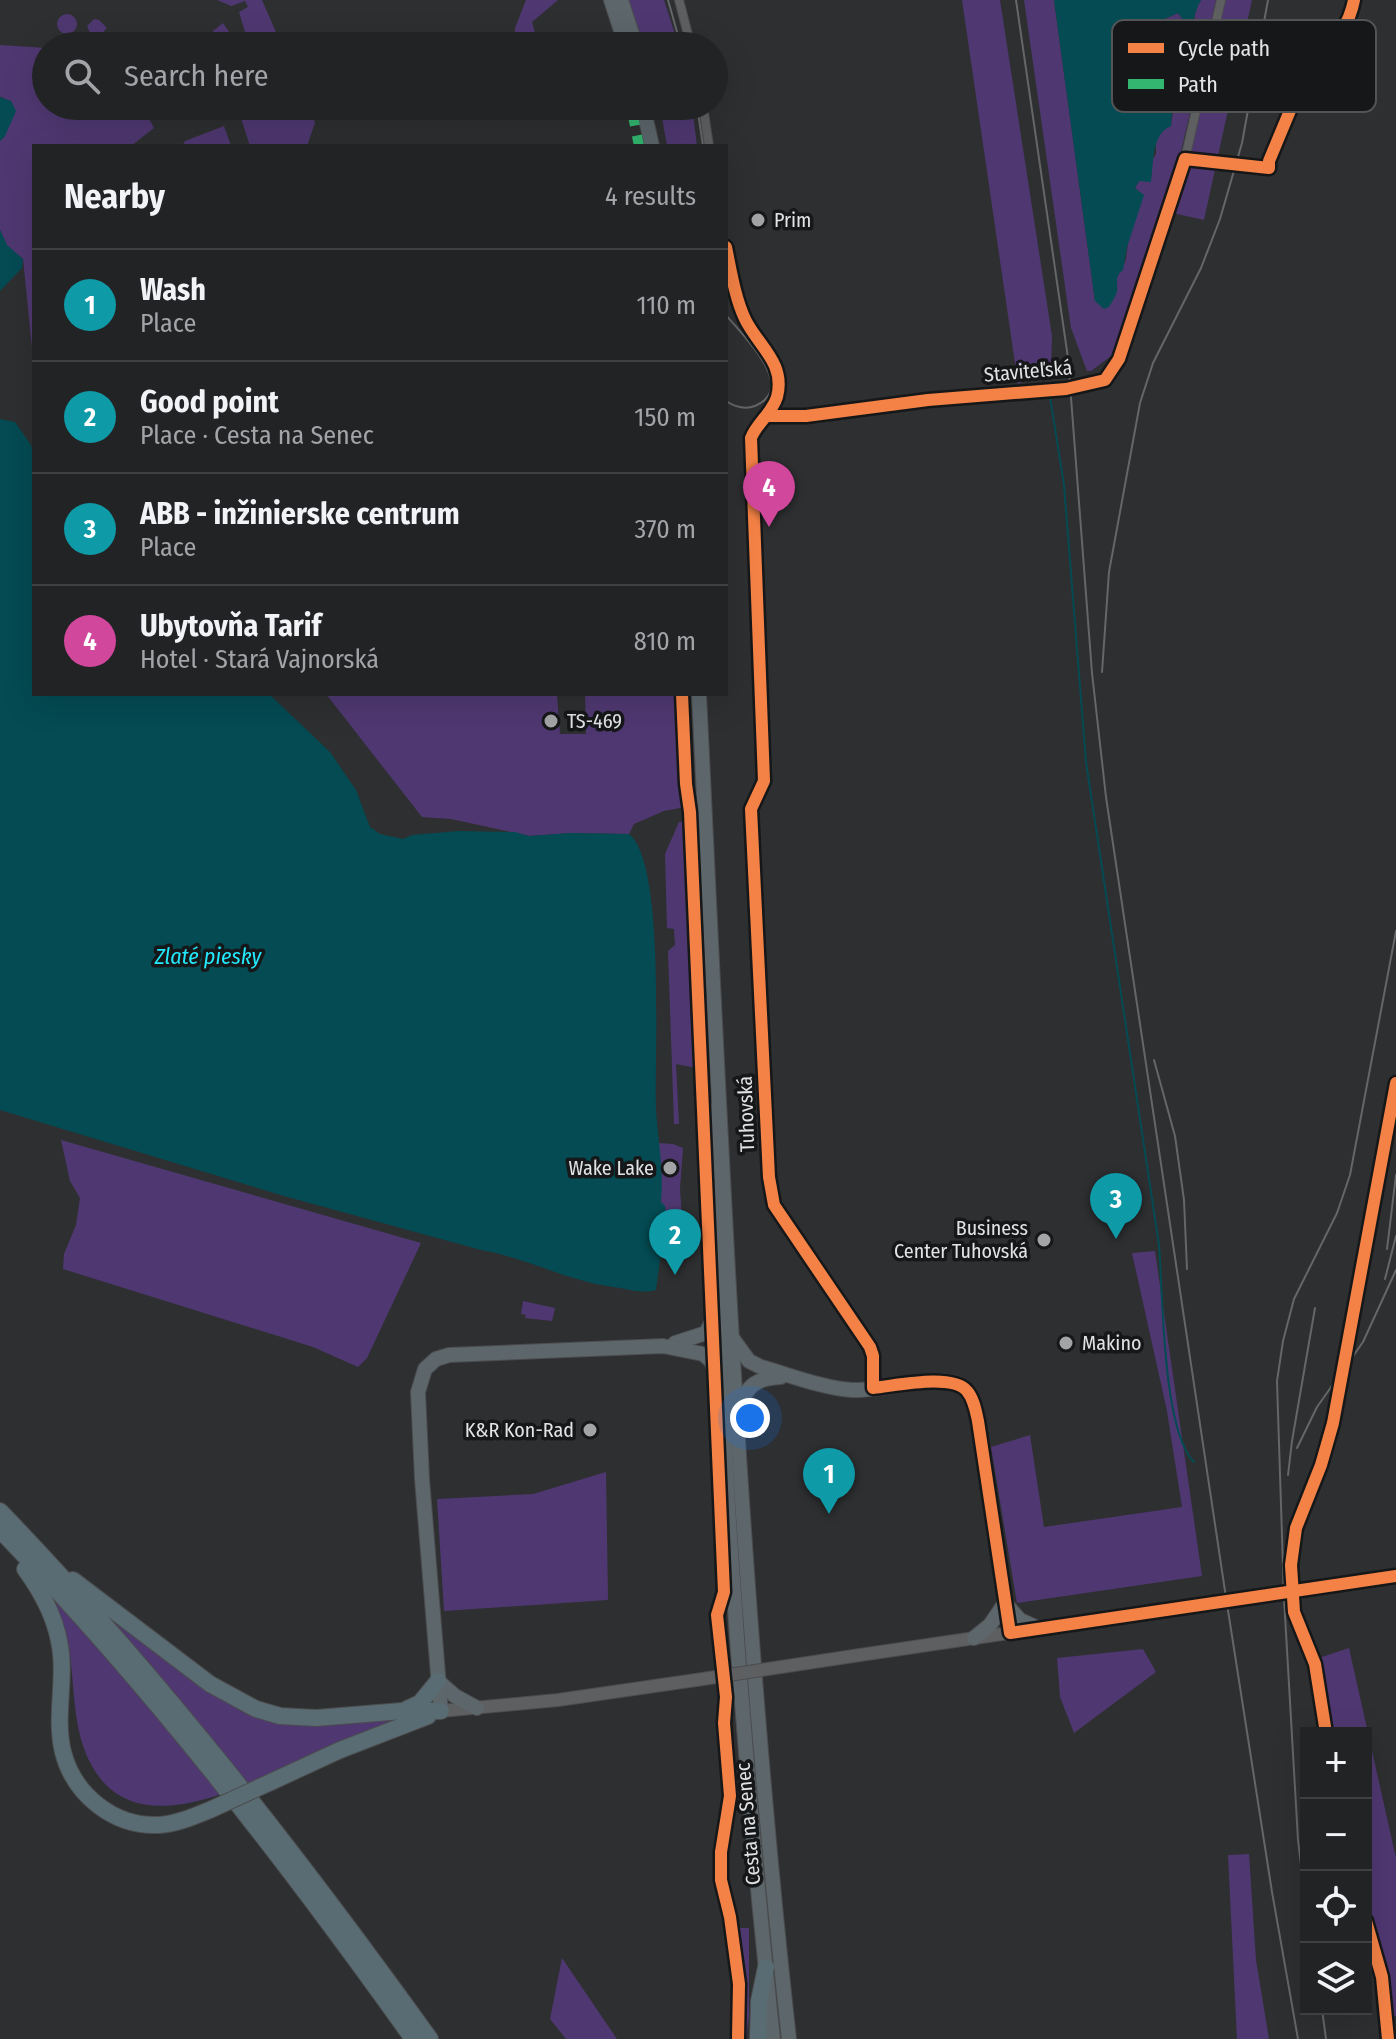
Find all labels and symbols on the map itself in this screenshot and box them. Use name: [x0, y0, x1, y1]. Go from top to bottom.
legend: [1112, 20, 1376, 112]
text: Cycle path: [1178, 35, 1270, 62]
text: Path: [1178, 71, 1218, 98]
place label: Prim: [774, 208, 811, 232]
marker: Prim: [749, 211, 767, 229]
street label: Staviteľská: [983, 355, 1073, 387]
pin: 4: [743, 461, 795, 527]
place label: TS-469: [567, 709, 622, 733]
marker: TS-469: [542, 712, 560, 730]
water label: Zlaté piesky: [154, 943, 263, 970]
street label: Tuhovská: [733, 1076, 759, 1152]
place label: Wake Lake: [569, 1156, 654, 1180]
marker: Wake Lake: [661, 1159, 679, 1177]
pin: 3: [1090, 1173, 1142, 1239]
pin: 2: [649, 1209, 701, 1275]
place label: Business Center Tuhovská: [894, 1216, 1028, 1263]
marker: Business Center Tuhovská: [1035, 1231, 1053, 1249]
place label: Makino: [1082, 1331, 1141, 1355]
marker: Makino: [1057, 1334, 1075, 1352]
your location: [730, 1398, 770, 1438]
place label: K&R Kon-Rad: [465, 1418, 574, 1442]
marker: K&R Kon-Rad: [581, 1421, 599, 1439]
pin: 1: [803, 1448, 855, 1514]
street label: Cesta na Senec: [731, 1761, 765, 1886]

